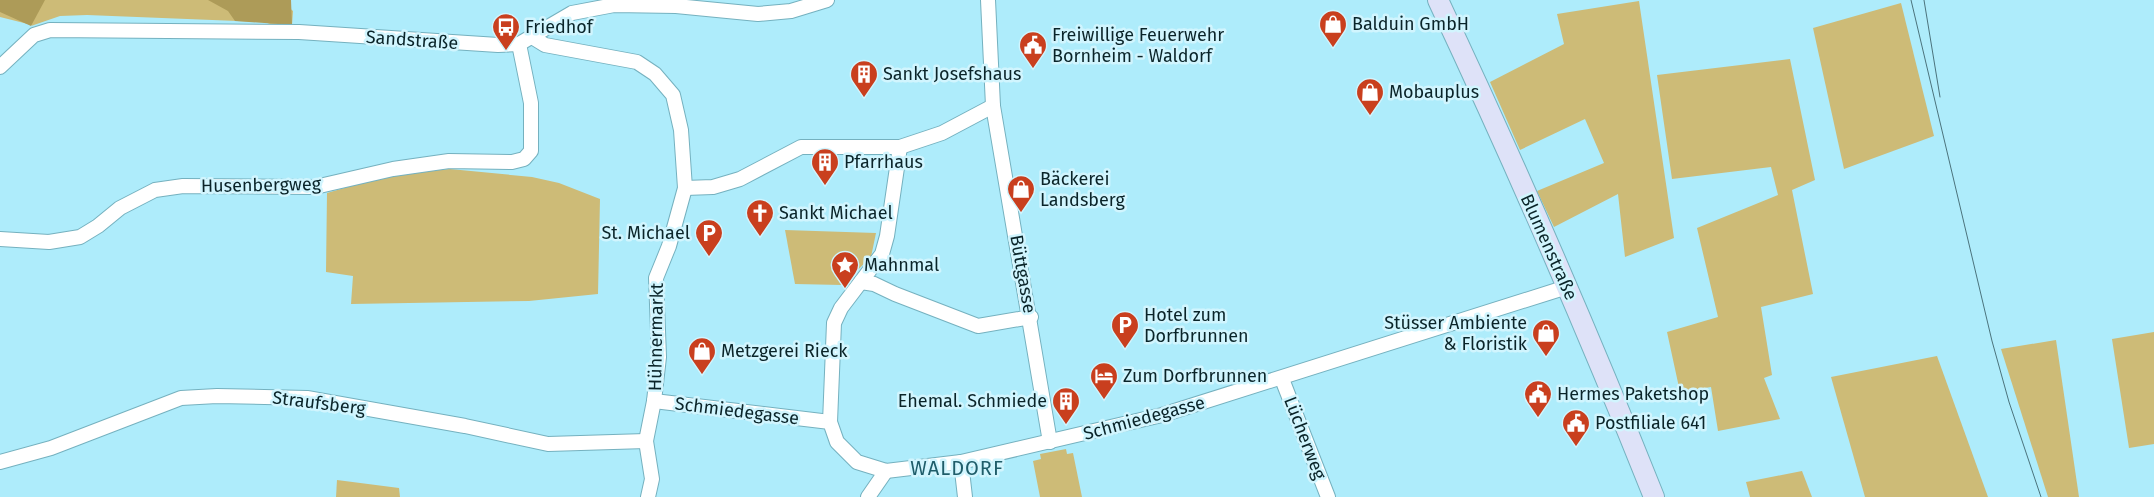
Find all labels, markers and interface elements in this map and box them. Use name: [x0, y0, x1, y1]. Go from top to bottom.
shop icon: Balduin GmbH: [1318, 9, 1348, 48]
bus stop icon: Friedhof: [491, 12, 521, 51]
place label: Balduin GmbH: [1352, 13, 1469, 35]
place label: Friedhof: [525, 16, 595, 38]
place label: Freiwillige Feuerwehr Bornheim - Waldorf: [1052, 24, 1224, 67]
street label: Sandstraße: [365, 26, 459, 54]
public building icon: Freiwillige Feuerwehr Bornheim - Waldorf: [1018, 30, 1048, 69]
building icon: Sankt Josefshaus: [849, 59, 879, 98]
place label: Sankt Josefshaus: [883, 63, 1021, 85]
shop icon: Mobauplus: [1355, 77, 1385, 116]
place label: Mobauplus: [1389, 81, 1479, 103]
building icon: Pfarrhaus: [810, 147, 840, 186]
place label: Pfarrhaus: [844, 151, 923, 173]
place label: Bäckerei Landsberg: [1040, 168, 1125, 211]
street label: Husenbergweg: [201, 173, 322, 197]
shop icon: Bäckerei Landsberg: [1006, 174, 1036, 213]
street label: Blumenstraße: [1516, 190, 1582, 304]
church icon: Sankt Michael: [745, 198, 775, 237]
place label: Sankt Michael: [779, 202, 893, 224]
parking icon: St. Michael: [694, 218, 724, 257]
place label: St. Michael: [601, 222, 690, 244]
street label: Büttgasse: [1005, 233, 1041, 315]
place icon: Mahnmal: [830, 250, 860, 289]
place label: Mahnmal: [864, 254, 939, 276]
street label: Hühnermarkt: [644, 282, 668, 391]
place label: Hotel zum Dorfbrunnen: [1144, 304, 1249, 347]
parking icon: Hotel zum Dorfbrunnen: [1110, 310, 1140, 349]
place label: Stüsser Ambiente & Floristik: [1384, 312, 1528, 355]
shop icon: Stüsser Ambiente & Floristik: [1531, 318, 1561, 357]
shop icon: Metzgerei Rieck: [687, 336, 717, 375]
place label: Metzgerei Rieck: [721, 340, 848, 362]
hotel icon: Zum Dorfbrunnen: [1089, 361, 1119, 400]
place label: Zum Dorfbrunnen: [1123, 365, 1267, 387]
public building icon: Hermes Paketshop: [1523, 379, 1553, 418]
place label: Hermes Paketshop: [1557, 383, 1709, 405]
street label: Straufsberg: [271, 386, 368, 420]
building icon: Ehemal. Schmiede: [1051, 386, 1081, 425]
place label: Ehemal. Schmiede: [898, 390, 1047, 412]
street label: Schmiedegasse: [1081, 391, 1207, 445]
street label: Schmiedegasse: [674, 392, 800, 430]
street label: Lücherweg: [1279, 393, 1331, 483]
public building icon: Postfiliale 641: [1561, 408, 1591, 447]
place label: Postfiliale 641: [1595, 412, 1706, 434]
district label: WALDORF: [910, 456, 1004, 480]

